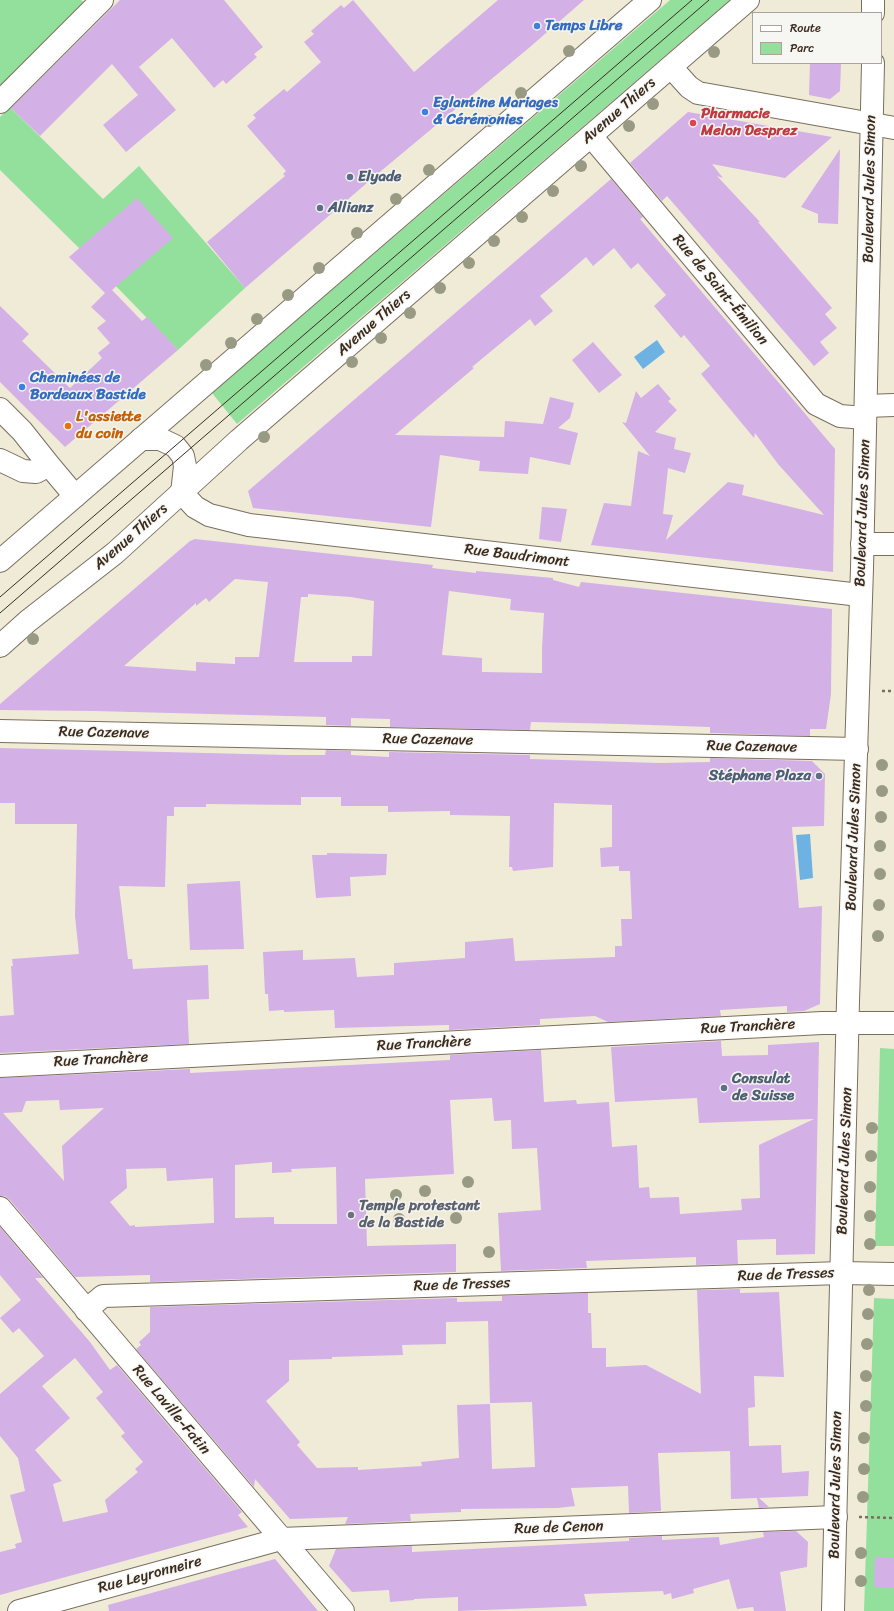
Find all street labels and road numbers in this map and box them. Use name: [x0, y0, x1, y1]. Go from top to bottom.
street label: Avenue Thiers: [578, 74, 660, 148]
street label: Boulevard Jules Simon: [860, 115, 880, 263]
street label: Rue de Saint-Émilion: [668, 231, 772, 349]
street label: Avenue Thiers: [333, 286, 415, 360]
street label: Boulevard Jules Simon: [851, 439, 875, 587]
street label: Avenue Thiers: [90, 500, 172, 574]
street label: Rue Baudrimont: [463, 541, 571, 571]
street label: Rue Cazenave: [58, 723, 150, 743]
street label: Rue Cazenave: [382, 730, 474, 750]
street label: Rue Cazenave: [706, 737, 798, 757]
street label: Boulevard Jules Simon: [842, 763, 866, 911]
street label: Rue Tranchère: [700, 1016, 796, 1038]
street label: Rue Tranchère: [376, 1033, 472, 1055]
street label: Rue Tranchère: [53, 1049, 149, 1071]
street label: Boulevard Jules Simon: [833, 1087, 857, 1235]
street label: Rue de Tresses: [737, 1264, 835, 1286]
street label: Rue de Tresses: [413, 1274, 511, 1296]
street label: Rue Laville-Fatin: [128, 1361, 214, 1459]
street label: Boulevard Jules Simon: [826, 1411, 846, 1559]
street label: Rue de Cenon: [514, 1517, 604, 1539]
street label: Rue Leyronneire: [96, 1553, 204, 1597]

